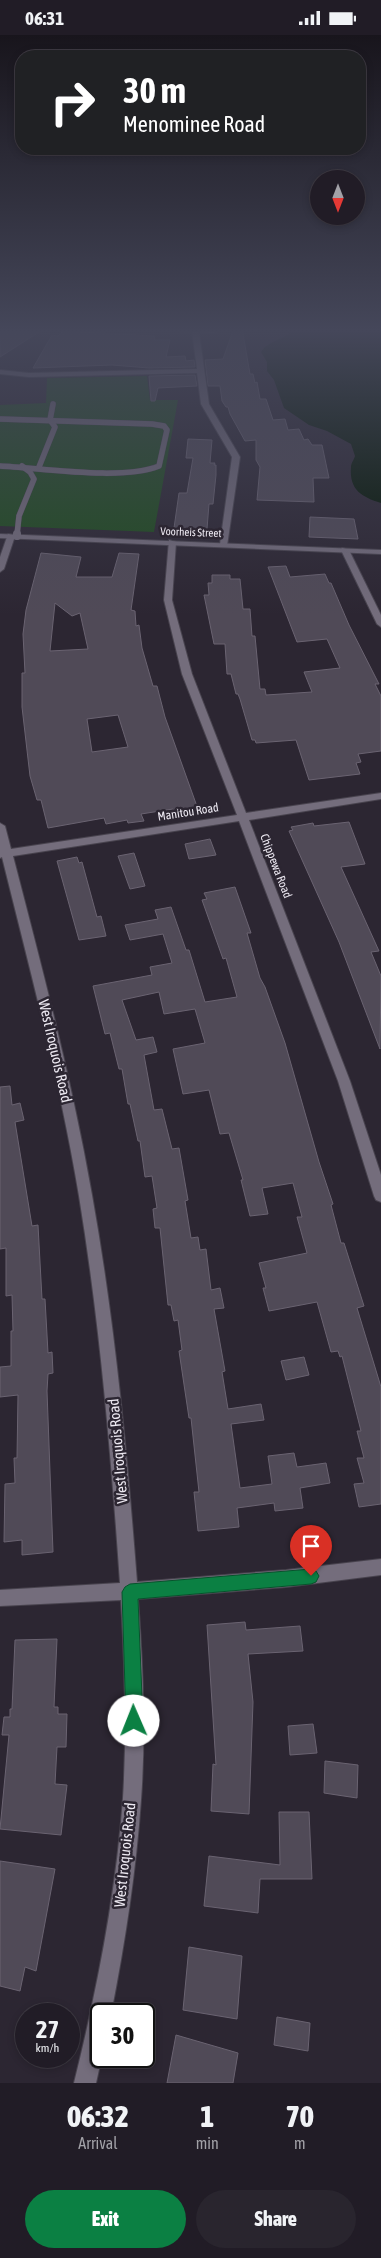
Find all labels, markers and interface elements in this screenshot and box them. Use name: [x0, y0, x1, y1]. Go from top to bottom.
text: 06:31: [25, 7, 64, 29]
icon: right: [40, 70, 105, 135]
text: 30 m: [123, 70, 186, 110]
text: Menominee Road: [123, 111, 265, 137]
north arrow: [310, 170, 365, 225]
map controls: [310, 170, 365, 225]
street label: Voorheis Street: [160, 525, 222, 539]
street label: Manitou Road: [157, 800, 219, 824]
street label: Chippewa Road: [257, 832, 295, 900]
street label: West Iroquois Road: [35, 998, 76, 1104]
street label: West Iroquois Road: [104, 1398, 131, 1504]
pin: [290, 1525, 332, 1576]
icon: arrive: [297, 1532, 325, 1560]
position arrow: [107, 1694, 159, 1746]
street label: West Iroquois Road: [111, 1802, 138, 1908]
speed limit sign: 30: [90, 2003, 155, 2068]
text: 27: [36, 2015, 59, 2043]
text: km/h: [36, 2041, 59, 2055]
text: 06:32: [67, 2099, 129, 2133]
text: 1: [200, 2099, 214, 2133]
text: 70: [286, 2099, 314, 2133]
text: Arrival: [78, 2134, 117, 2152]
text: min: [196, 2134, 219, 2152]
text: m: [294, 2134, 306, 2152]
button: Exit: [25, 2190, 186, 2248]
button: Share: [196, 2190, 356, 2248]

